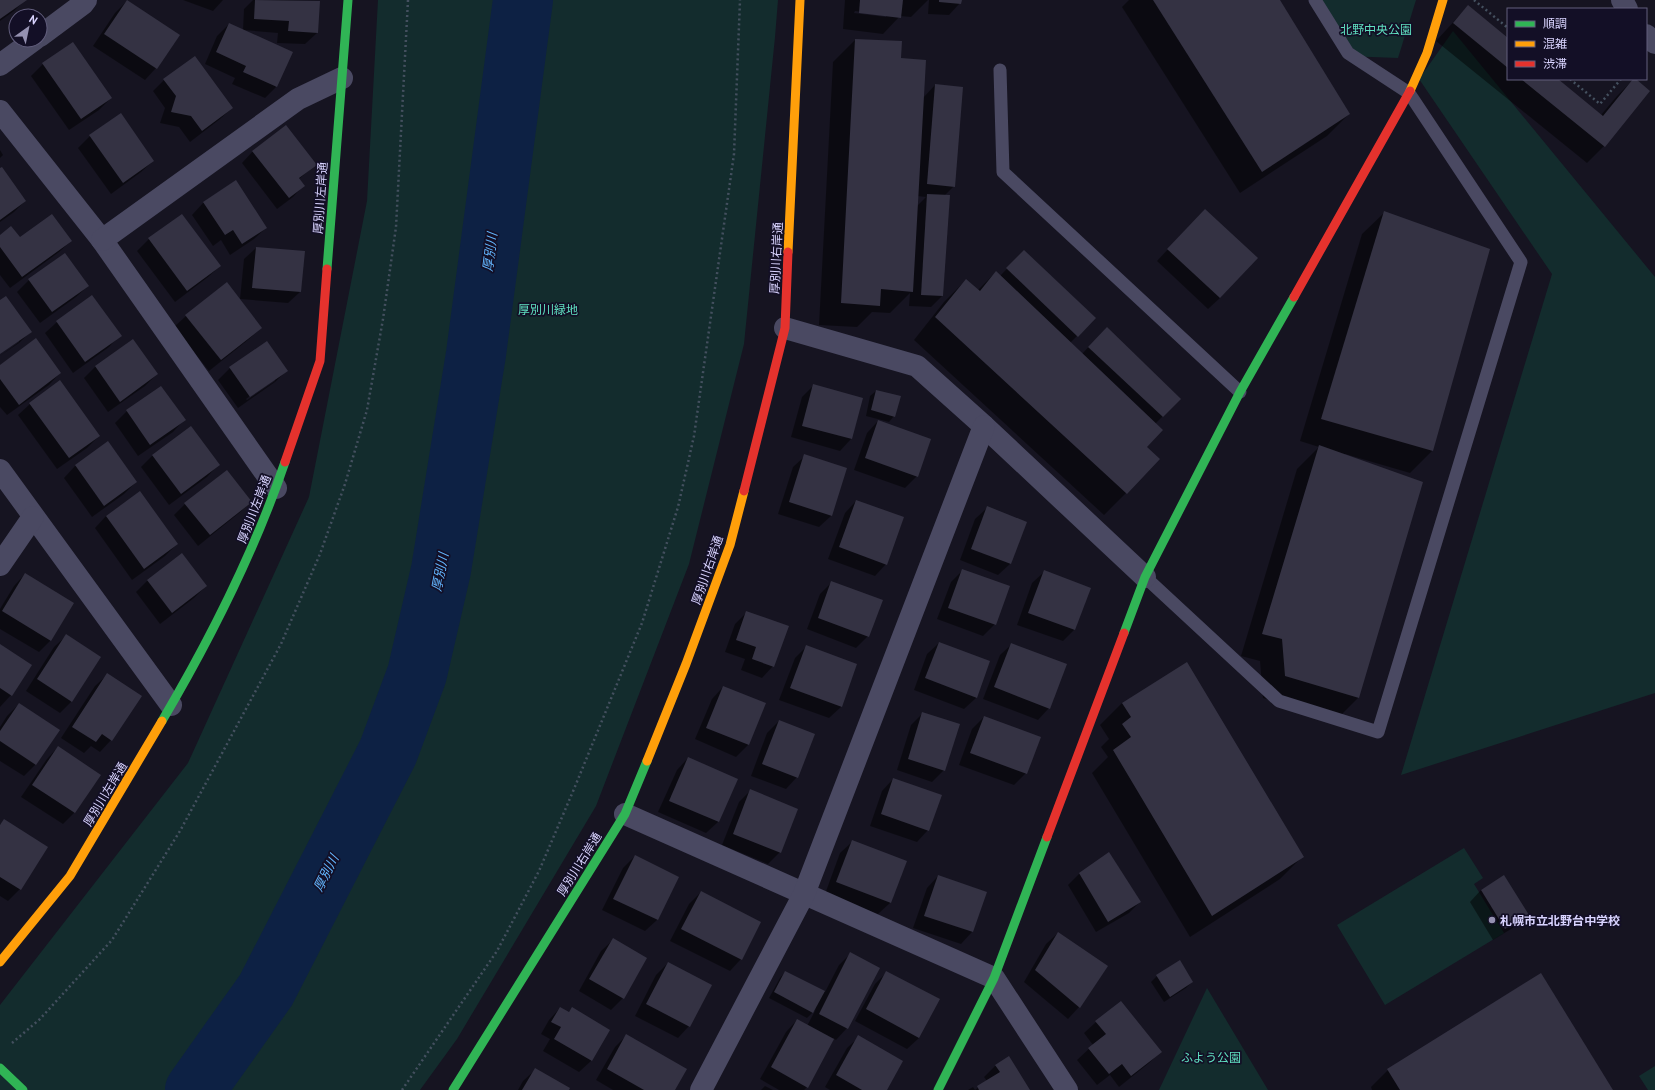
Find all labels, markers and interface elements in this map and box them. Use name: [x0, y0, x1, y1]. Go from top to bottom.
north arrow: [8, 8, 48, 48]
legend: [1507, 8, 1647, 80]
text: N: [27, 12, 40, 27]
text: 順調: [1543, 16, 1567, 31]
park label: 北野中央公園: [1340, 22, 1412, 37]
text: 混雑: [1543, 36, 1567, 51]
text: 渋滞: [1543, 56, 1567, 71]
street label: 厚別川左岸通: [310, 162, 330, 234]
street label: 厚別川右岸通: [767, 222, 785, 294]
water label: 厚別川: [479, 230, 501, 272]
park label: 厚別川緑地: [518, 302, 578, 317]
street label: 厚別川左岸通: [234, 473, 274, 545]
street label: 厚別川右岸通: [688, 534, 726, 606]
water label: 厚別川: [428, 549, 452, 593]
street label: 厚別川左岸通: [80, 759, 130, 829]
street label: 厚別川右岸通: [554, 829, 604, 899]
water label: 厚別川: [310, 850, 343, 894]
place label: 札幌市立北野台中学校: [1500, 913, 1620, 928]
marker: 札幌市立北野台中学校: [1487, 915, 1497, 925]
park label: ふよう公園: [1181, 1050, 1241, 1065]

